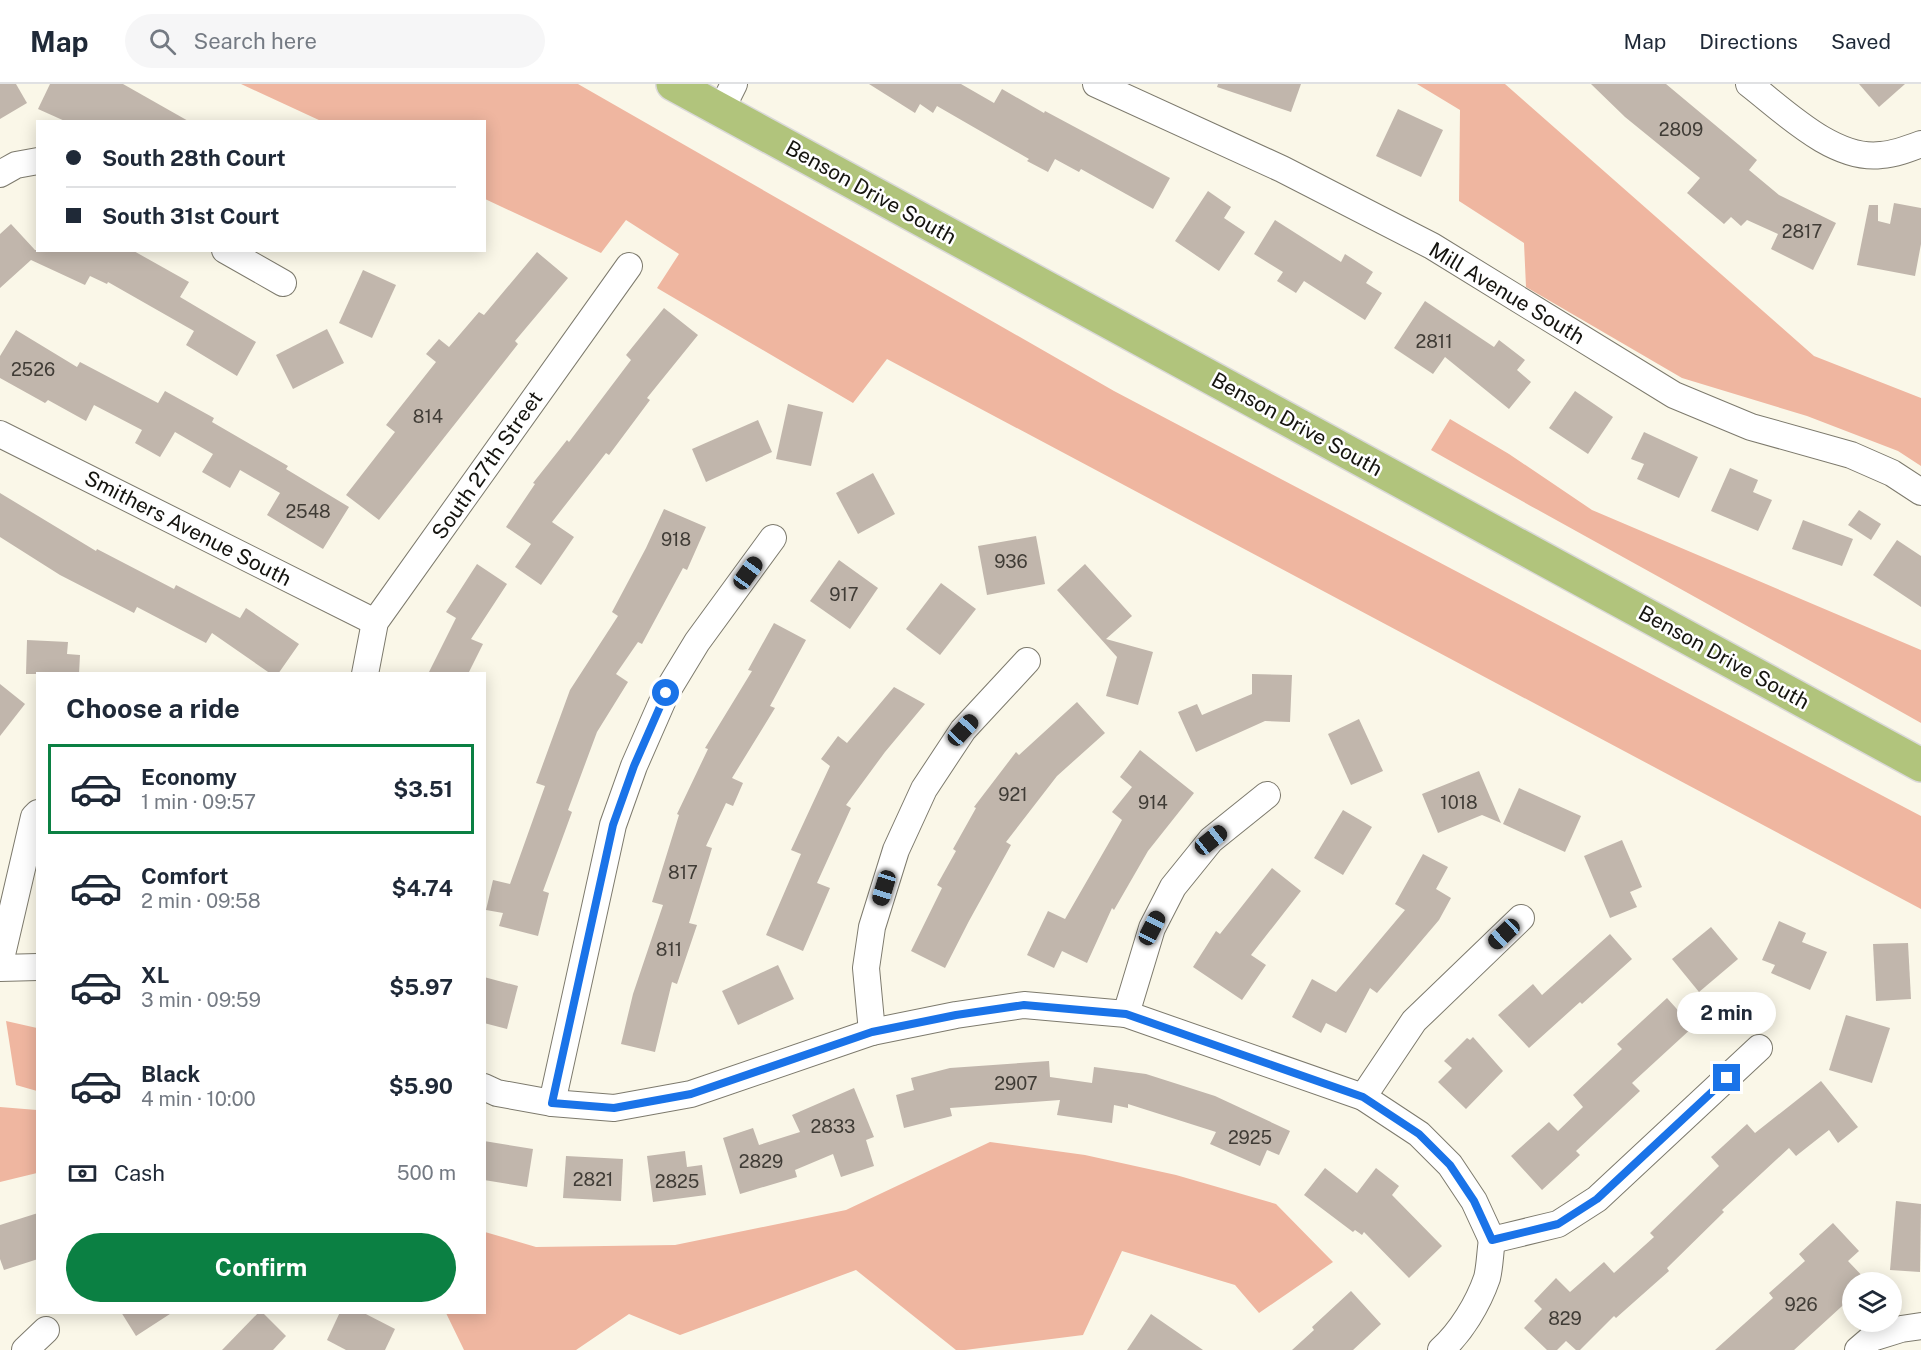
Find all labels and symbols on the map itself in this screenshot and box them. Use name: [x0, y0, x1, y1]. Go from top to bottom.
house number: 2809: [1659, 119, 1703, 140]
street label: Benson Drive South: [781, 135, 961, 249]
house number: 2817: [1782, 221, 1822, 242]
street label: Mill Avenue South: [1425, 237, 1589, 349]
house number: 2811: [1415, 331, 1453, 352]
house number: 2526: [11, 359, 55, 380]
street label: Benson Drive South: [1207, 367, 1387, 481]
street label: South 27th Street: [426, 386, 548, 544]
house number: 814: [413, 406, 443, 427]
street label: Smithers Avenue South: [80, 465, 296, 591]
house number: 2548: [285, 501, 331, 522]
house number: 918: [661, 529, 691, 550]
house number: 936: [994, 551, 1028, 572]
car: [730, 553, 766, 593]
house number: 917: [829, 584, 859, 605]
street label: Benson Drive South: [1634, 600, 1814, 714]
route start: [652, 679, 679, 706]
car: [944, 711, 982, 749]
house number: 921: [998, 784, 1028, 805]
house number: 914: [1138, 792, 1168, 813]
house number: 1018: [1440, 792, 1478, 813]
car: [1191, 822, 1231, 858]
house number: 817: [668, 862, 698, 883]
car: [870, 868, 898, 908]
car: [1136, 908, 1168, 948]
car: [1485, 915, 1523, 953]
house number: 811: [656, 939, 682, 960]
callout: 2 min: [1678, 991, 1776, 1033]
route end: [1713, 1064, 1740, 1091]
house number: 2907: [994, 1073, 1038, 1094]
house number: 2833: [811, 1116, 855, 1137]
house number: 2925: [1228, 1127, 1272, 1148]
house number: 2829: [739, 1151, 783, 1172]
house number: 2821: [573, 1169, 613, 1190]
house number: 2825: [655, 1171, 699, 1192]
house number: 926: [1784, 1294, 1818, 1315]
house number: 829: [1548, 1308, 1582, 1329]

